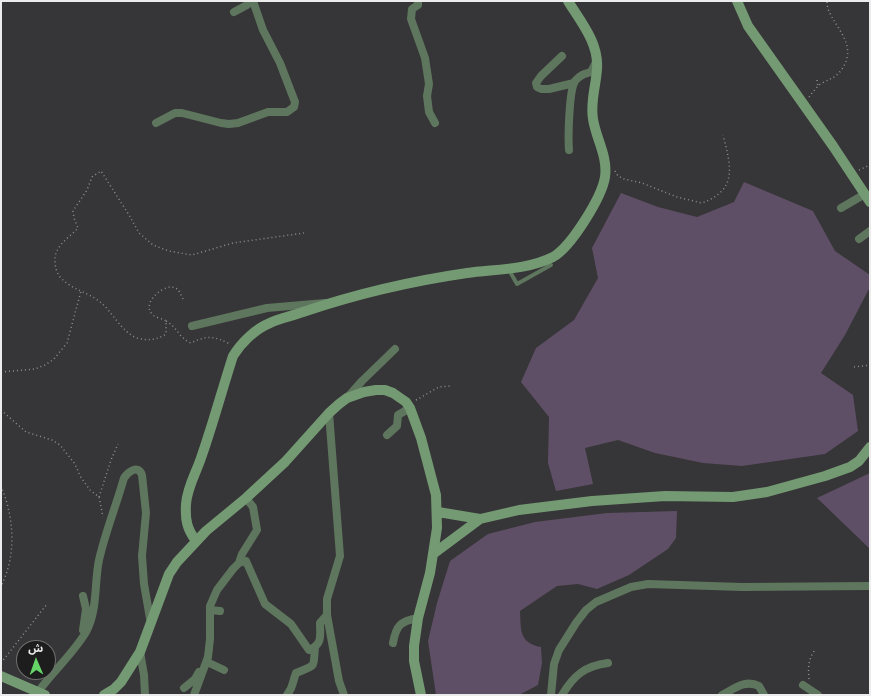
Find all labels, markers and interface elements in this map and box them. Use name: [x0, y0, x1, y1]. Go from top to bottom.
north arrow: [16, 640, 56, 680]
text: ش: [28, 642, 43, 655]

